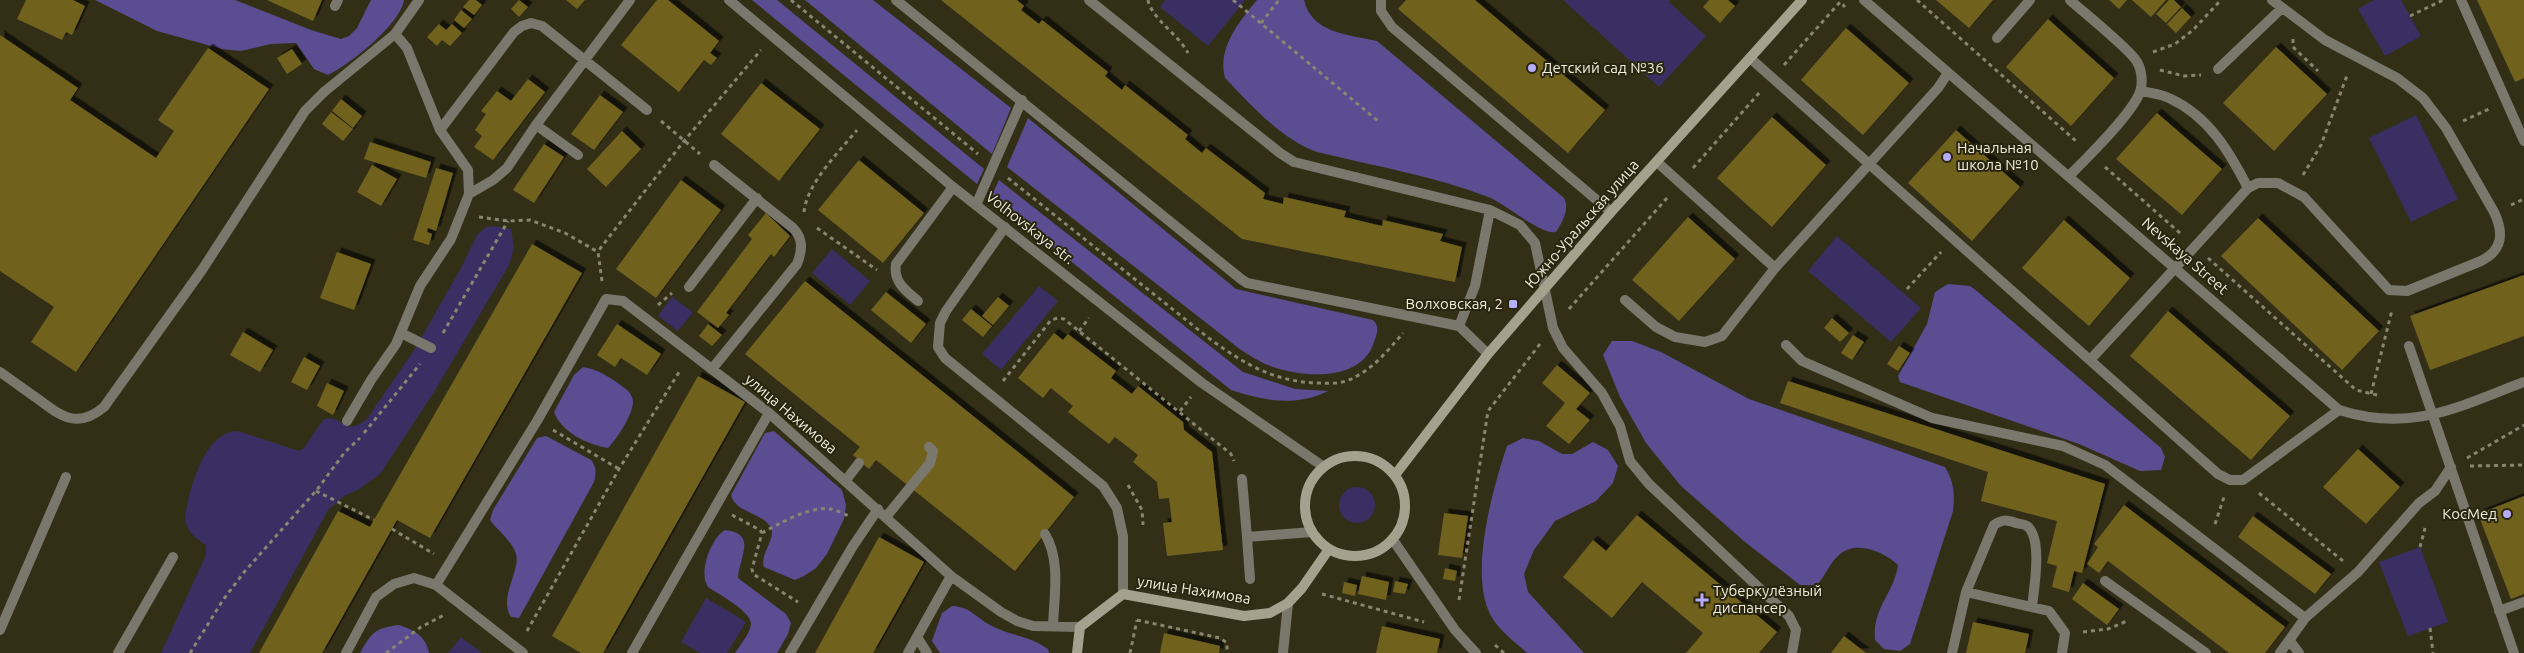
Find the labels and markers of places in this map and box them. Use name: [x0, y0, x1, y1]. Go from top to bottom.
place label: Детский сад №36: [1542, 59, 1664, 76]
marker: Детский сад №36: [1526, 62, 1538, 74]
place label: Начальная школа №10: [1957, 139, 2039, 173]
marker: Начальная школа №10: [1941, 151, 1953, 163]
place label: Волховская, 2: [1405, 295, 1503, 312]
marker: Волховская, 2: [1507, 298, 1519, 310]
place label: КосМед: [2442, 505, 2497, 522]
marker: КосМед: [2501, 508, 2513, 520]
place label: Туберкулёзный диспансер: [1713, 582, 1822, 616]
marker: Туберкулёзный диспансер: [1695, 593, 1709, 607]

